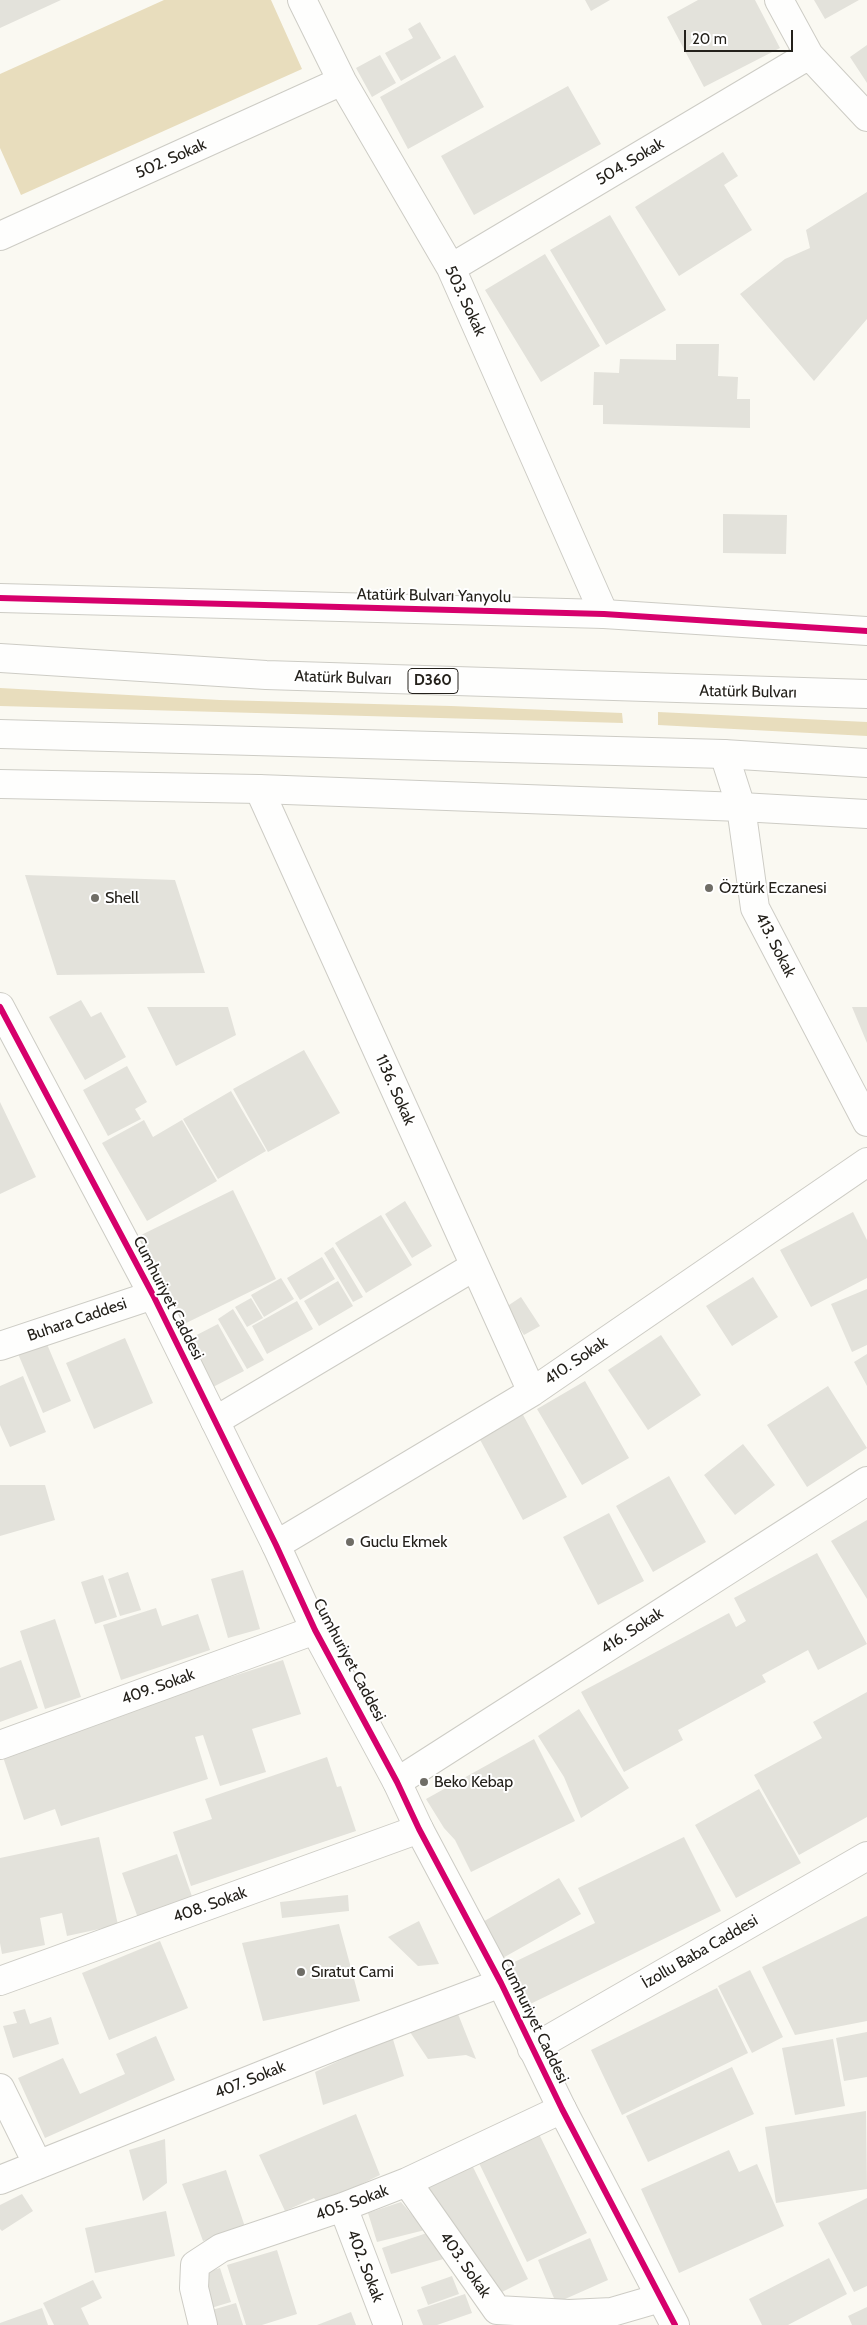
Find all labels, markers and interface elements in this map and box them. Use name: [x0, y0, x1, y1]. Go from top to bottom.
scale bar: [687, 20, 796, 52]
text: 20 m: [692, 30, 727, 48]
street label: 504. Sokak: [593, 134, 667, 190]
street label: 502. Sokak: [133, 135, 209, 183]
street label: 503. Sokak: [440, 263, 490, 339]
street label: Atatürk Bulvarı Yanyolu: [357, 585, 511, 607]
street label: Atatürk Bulvarı: [294, 667, 392, 689]
road number: D360: [408, 668, 458, 694]
street label: Atatürk Bulvarı: [699, 682, 797, 702]
place label: Öztürk Eczanesi: [719, 878, 827, 898]
marker: Öztürk Eczanesi: [703, 882, 715, 894]
place label: Shell: [105, 888, 139, 908]
marker: Shell: [89, 892, 101, 904]
street label: 413. Sokak: [751, 909, 799, 981]
street label: 1136. Sokak: [371, 1052, 419, 1128]
street label: Cumhuriyet Caddesi: [129, 1233, 207, 1363]
street label: Buhara Caddesi: [25, 1294, 129, 1346]
street label: 410. Sokak: [541, 1333, 611, 1389]
place label: Guclu Ekmek: [360, 1532, 447, 1552]
marker: Guclu Ekmek: [344, 1536, 356, 1548]
street label: Cumhuriyet Caddesi: [309, 1595, 389, 1725]
street label: 416. Sokak: [597, 1604, 667, 1658]
street label: 409. Sokak: [119, 1665, 197, 1709]
place label: Beko Kebap: [434, 1772, 513, 1792]
marker: Beko Kebap: [418, 1776, 430, 1788]
street label: 408. Sokak: [170, 1883, 250, 1927]
street label: İzollu Baba Caddesi: [639, 1911, 761, 1993]
street label: Cumhuriyet Caddesi: [496, 1956, 572, 2086]
place label: Sıratut Cami: [311, 1962, 394, 1982]
marker: Sıratut Cami: [295, 1966, 307, 1978]
street label: 407. Sokak: [212, 2057, 288, 2103]
street label: 405. Sokak: [313, 2181, 391, 2225]
street label: 402. Sokak: [342, 2227, 388, 2305]
street label: 403. Sokak: [435, 2228, 495, 2302]

